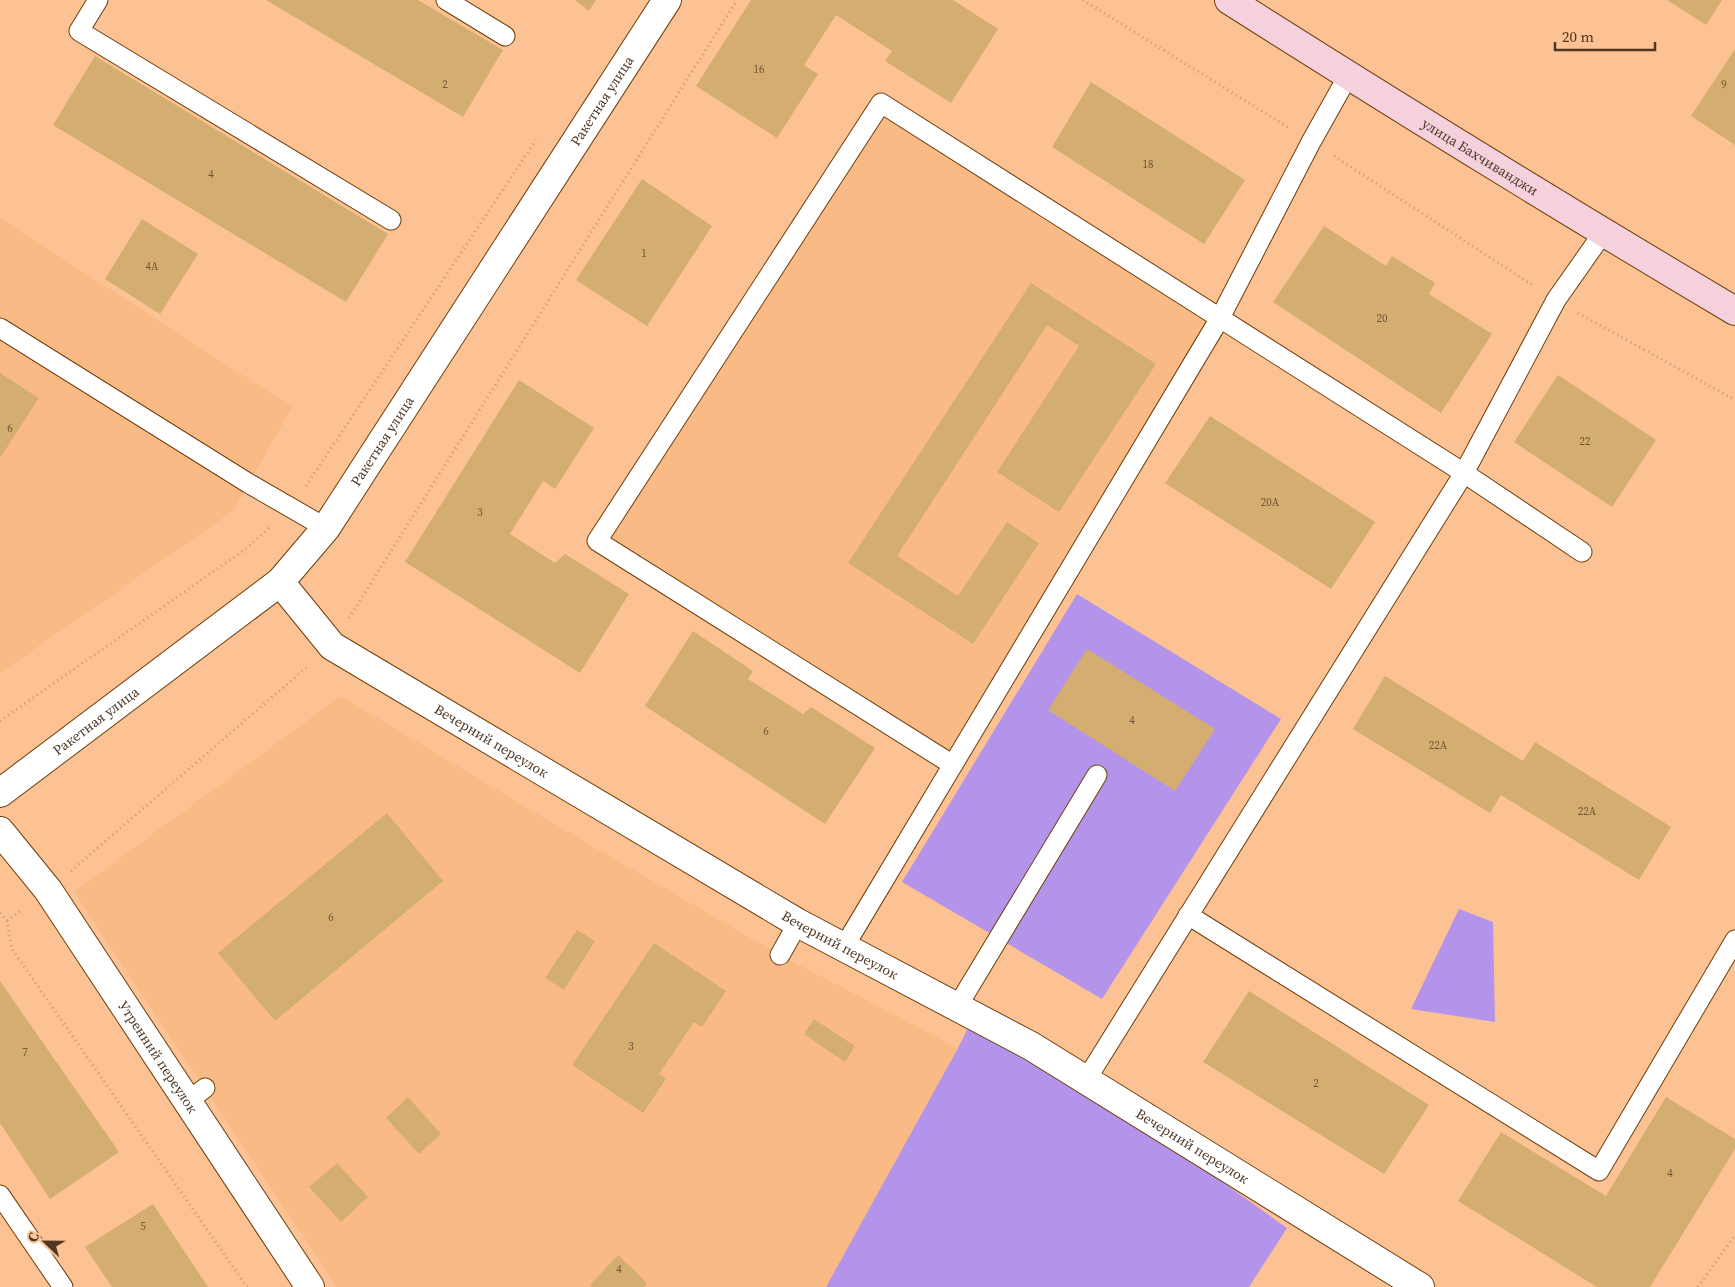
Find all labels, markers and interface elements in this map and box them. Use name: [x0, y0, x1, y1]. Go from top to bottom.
scale bar: [1555, 20, 1655, 52]
text: 20 m: [1562, 26, 1594, 47]
street label: Ракетная улица: [565, 51, 639, 150]
house number: 16: [754, 62, 765, 77]
house number: 2: [442, 77, 448, 92]
house number: 9: [1721, 77, 1727, 92]
street label: улица Бахчиванджи: [1418, 113, 1542, 200]
house number: 18: [1143, 157, 1154, 172]
house number: 4: [208, 167, 214, 182]
house number: 1: [641, 246, 647, 261]
house number: 4А: [146, 259, 159, 274]
house number: 20: [1377, 311, 1388, 326]
street label: Ракетная улица: [346, 391, 419, 490]
house number: 6: [7, 421, 13, 436]
house number: 22: [1580, 434, 1591, 449]
house number: 20А: [1261, 495, 1280, 510]
house number: 3: [477, 505, 483, 520]
street label: Ракетная улица: [48, 681, 144, 760]
street label: Вечерний переулок: [431, 699, 552, 783]
house number: 4: [1129, 713, 1135, 728]
house number: 6: [763, 724, 769, 739]
house number: 22А: [1429, 738, 1448, 753]
house number: 22А: [1578, 804, 1597, 819]
street label: Вечерний переулок: [778, 906, 902, 984]
house number: 6: [328, 910, 334, 925]
street label: Утренний переулок: [114, 997, 203, 1117]
house number: 3: [628, 1039, 634, 1054]
house number: 7: [22, 1045, 28, 1060]
house number: 2: [1313, 1076, 1319, 1091]
street label: Вечерний переулок: [1132, 1103, 1253, 1189]
house number: 4: [1667, 1166, 1673, 1181]
north arrow: [20, 1217, 70, 1267]
house number: 5: [140, 1219, 146, 1234]
text: С: [22, 1229, 44, 1245]
house number: 4: [616, 1262, 622, 1277]

